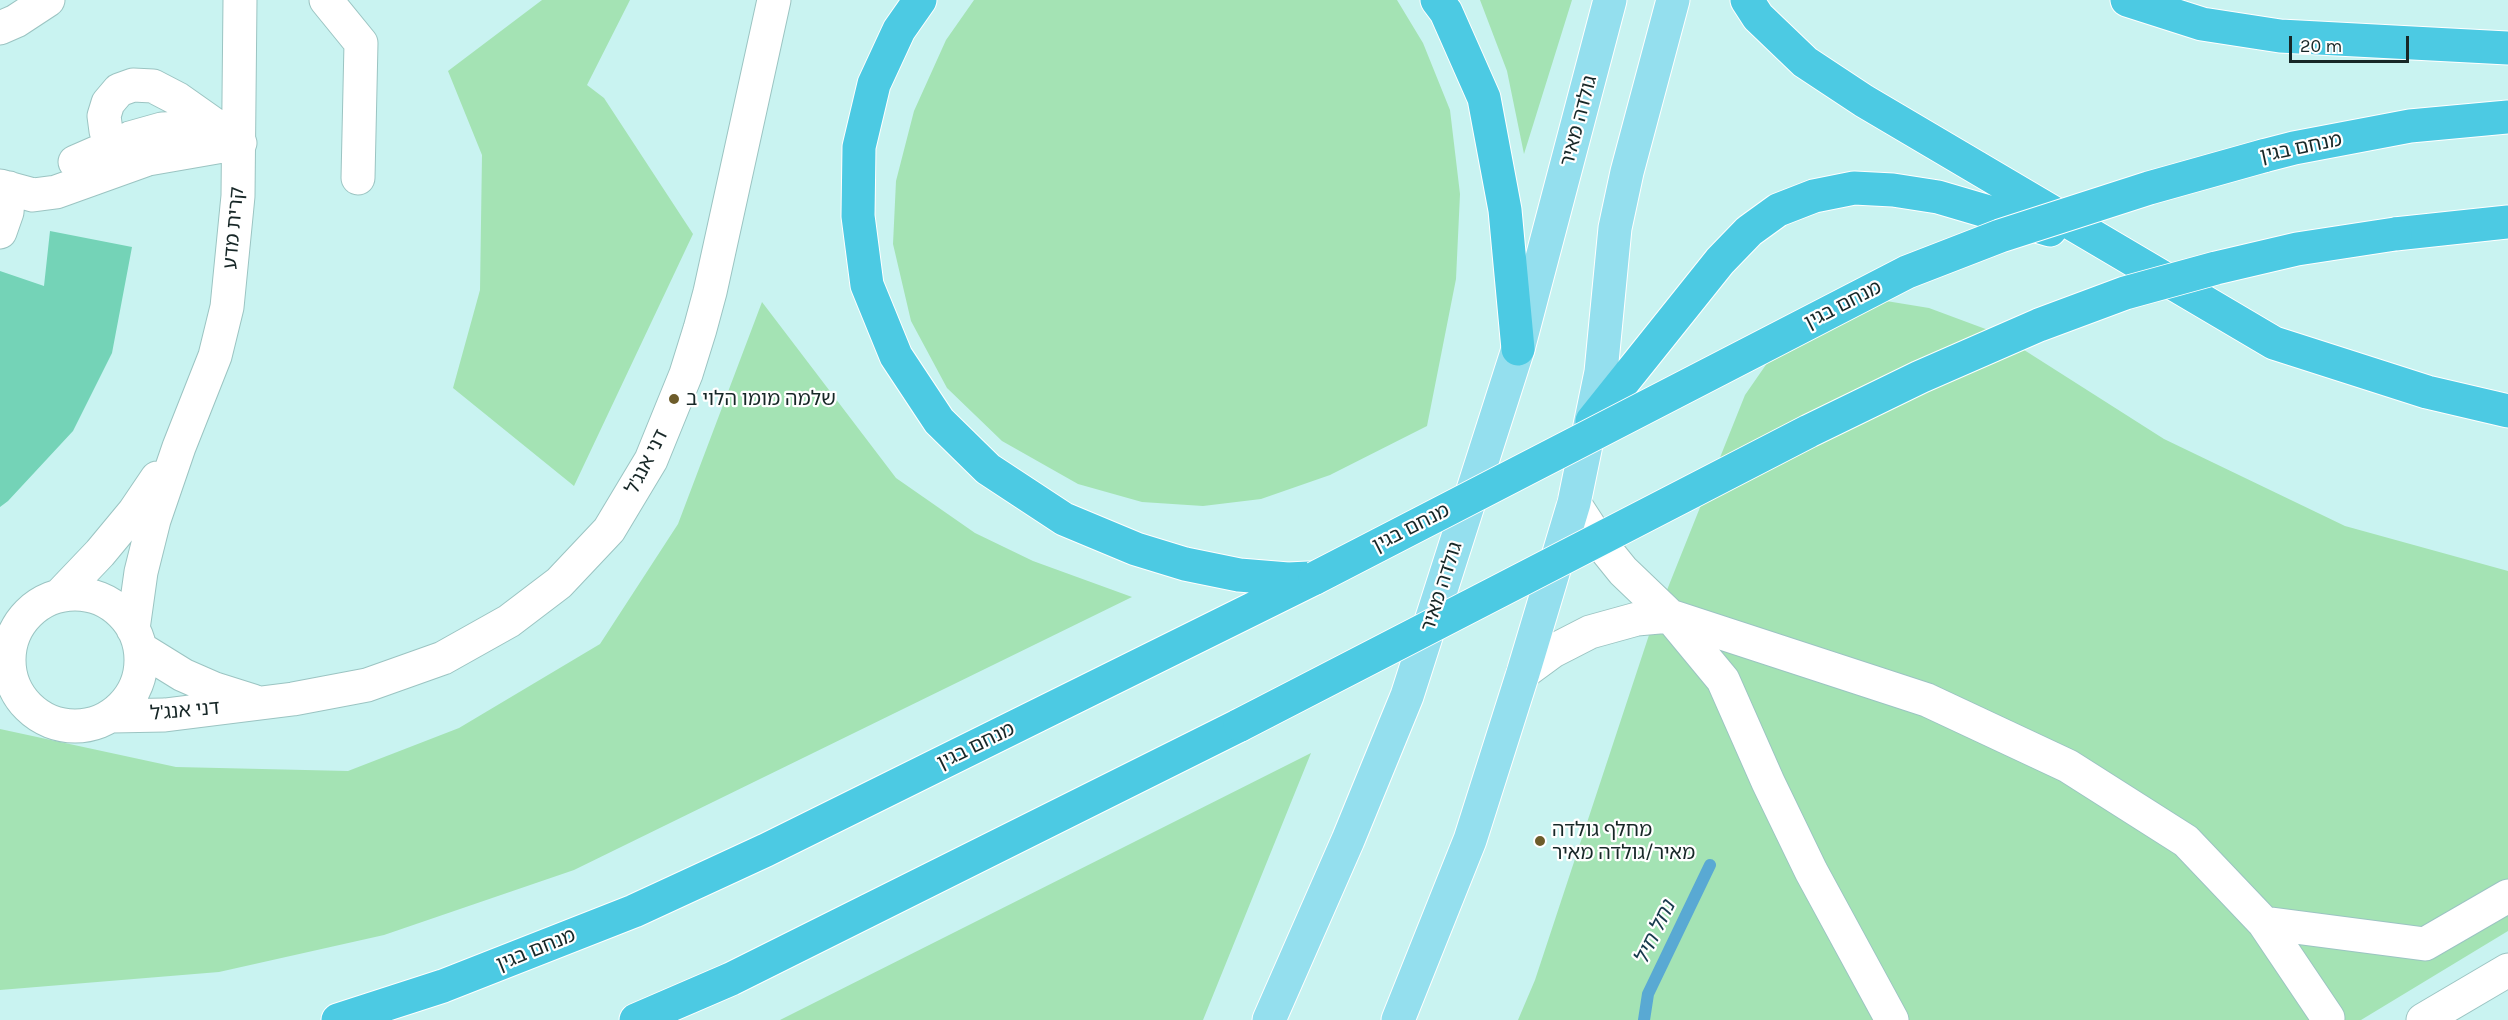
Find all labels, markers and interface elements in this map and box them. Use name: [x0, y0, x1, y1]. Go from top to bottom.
scale bar: [2292, 24, 2412, 62]
text: 20 m: [2300, 35, 2342, 57]
street label: גולדה מאיר: [1555, 73, 1603, 169]
street label: מנחם בגין: [2258, 128, 2344, 168]
street label: קרית מדע: [218, 186, 250, 270]
street label: מנחם בגין: [1800, 275, 1886, 335]
place label: שלמה מומו הלוי ב: [686, 387, 836, 411]
marker: שלמה מומו הלוי ב: [667, 392, 681, 406]
street label: דני אנג'ל: [620, 426, 674, 498]
street label: מנחם בגין: [1368, 498, 1454, 558]
street label: גולדה מאיר: [1416, 539, 1468, 635]
street label: דני אנג'ל: [149, 696, 221, 726]
street label: מנחם בגין: [933, 717, 1019, 775]
place label: מחלף גולדה מאיר/גולדה מאיר: [1552, 818, 1695, 865]
marker: מחלף גולדה מאיר/גולדה מאיר: [1533, 834, 1547, 848]
water label: נחל חיל: [1629, 897, 1681, 969]
street label: מנחם בגין: [493, 923, 579, 977]

